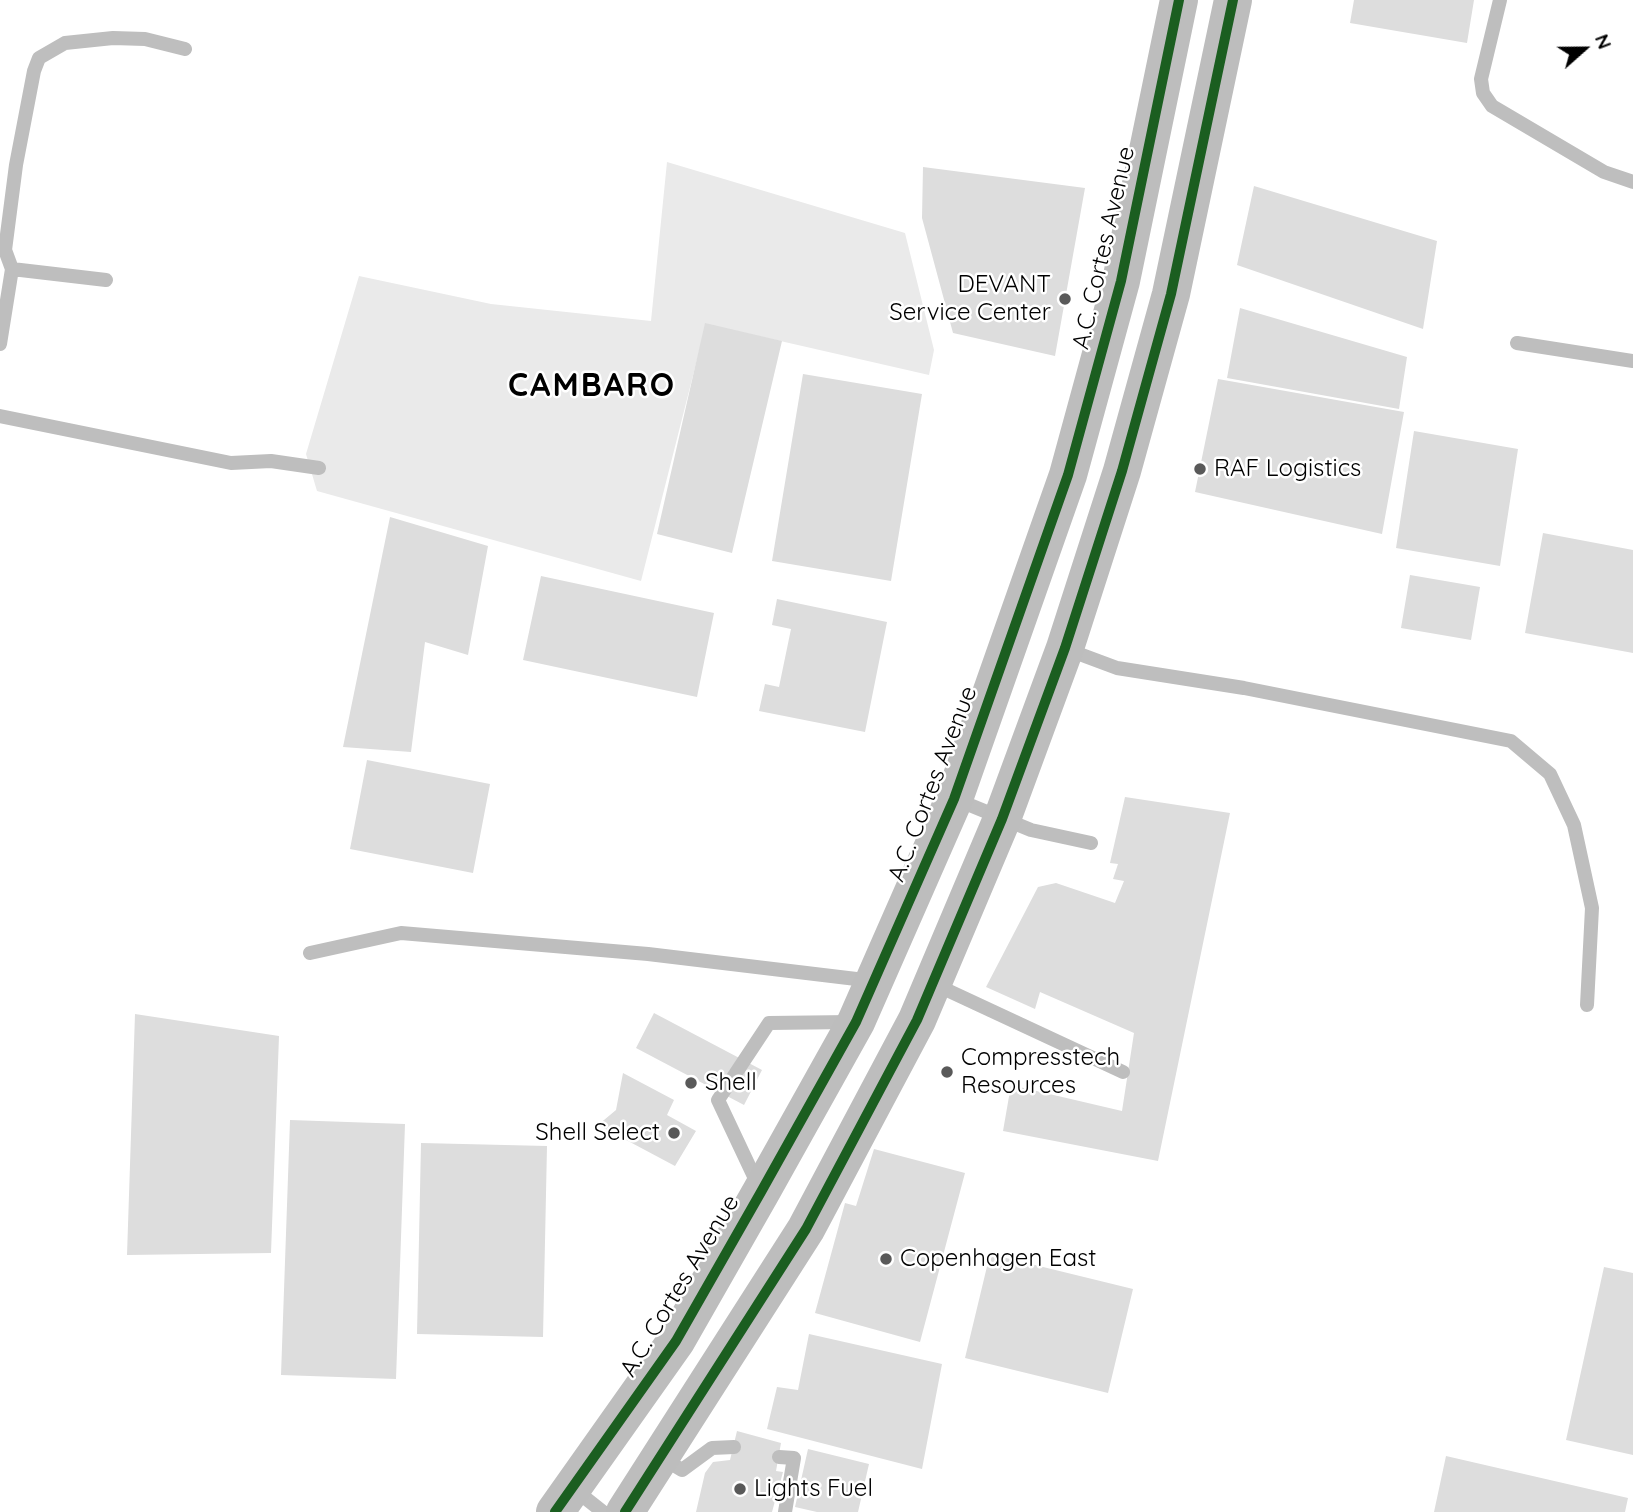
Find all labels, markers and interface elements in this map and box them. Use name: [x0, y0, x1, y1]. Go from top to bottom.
north arrow: [1549, 14, 1619, 84]
text: N: [1590, 31, 1617, 52]
street label: A.C. Cortes Avenue: [1067, 144, 1141, 352]
place label: DEVANT Service Center: [889, 271, 1051, 327]
marker: DEVANT Service Center: [1057, 291, 1073, 307]
district label: CAMBARO: [509, 367, 675, 405]
place label: RAF Logistics: [1214, 455, 1361, 483]
marker: RAF Logistics: [1192, 461, 1208, 477]
street label: A.C. Cortes Avenue: [882, 682, 984, 886]
place label: Compresstech Resources: [961, 1044, 1120, 1100]
marker: Compresstech Resources: [939, 1064, 955, 1080]
place label: Shell: [705, 1069, 757, 1097]
marker: Shell: [683, 1075, 699, 1091]
place label: Shell Select: [535, 1119, 660, 1147]
marker: Shell Select: [666, 1125, 682, 1141]
street label: A.C. Cortes Avenue: [614, 1190, 746, 1382]
place label: Copenhagen East: [900, 1245, 1096, 1273]
marker: Copenhagen East: [878, 1251, 894, 1267]
place label: Lights Fuel: [754, 1475, 873, 1503]
marker: Lights Fuel: [732, 1481, 748, 1497]

